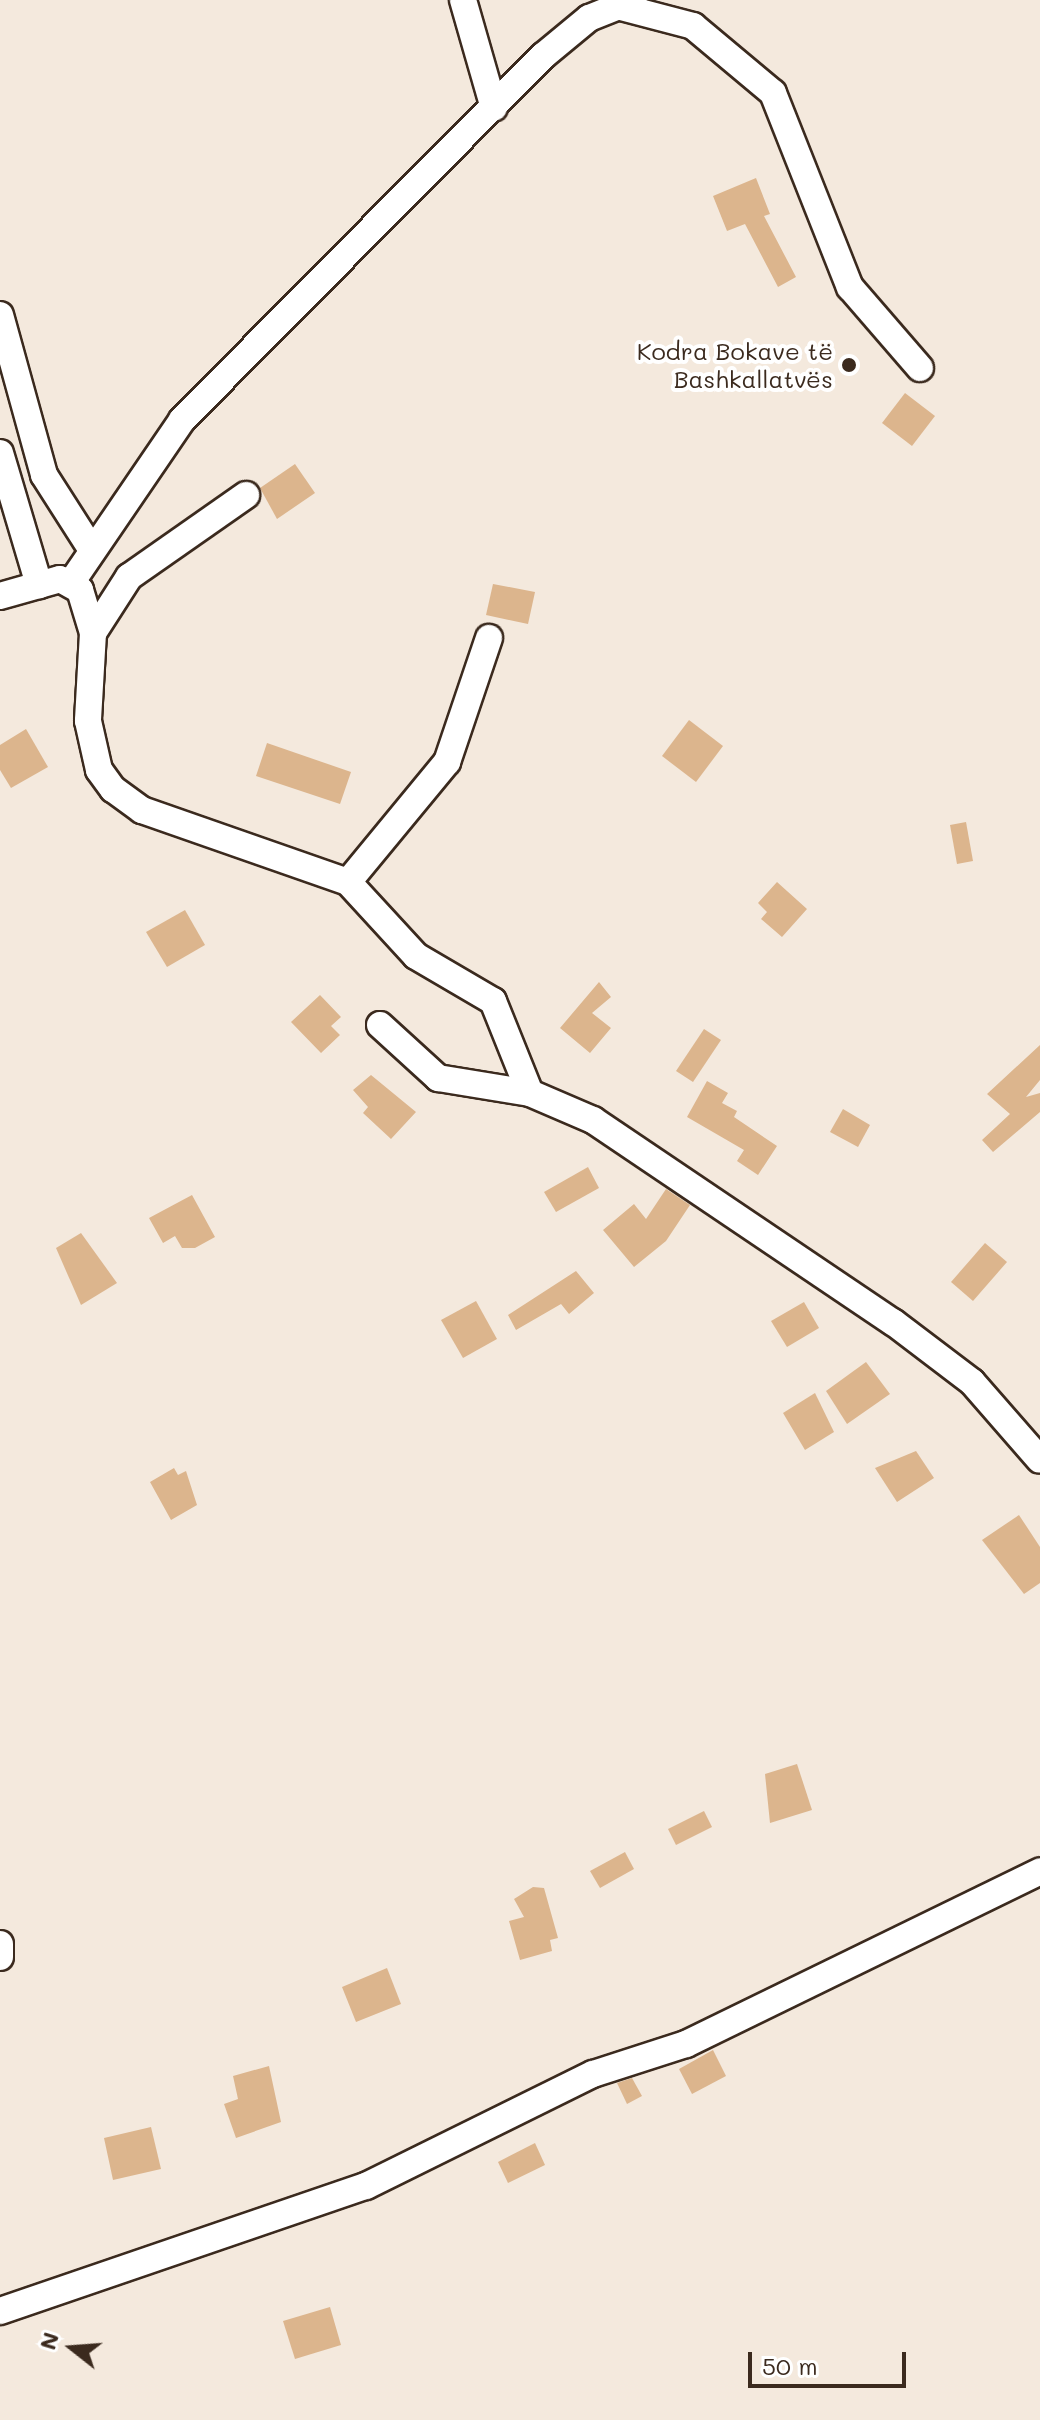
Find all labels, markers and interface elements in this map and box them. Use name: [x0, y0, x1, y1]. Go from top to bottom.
place label: Kodra Bokave të Bashkallatvës: [637, 337, 833, 393]
marker: Kodra Bokave të Bashkallatvës: [840, 356, 858, 374]
north arrow: [32, 2308, 112, 2388]
text: N: [32, 2329, 65, 2353]
scale bar: [752, 2336, 910, 2386]
text: 50 m: [762, 2350, 818, 2381]

